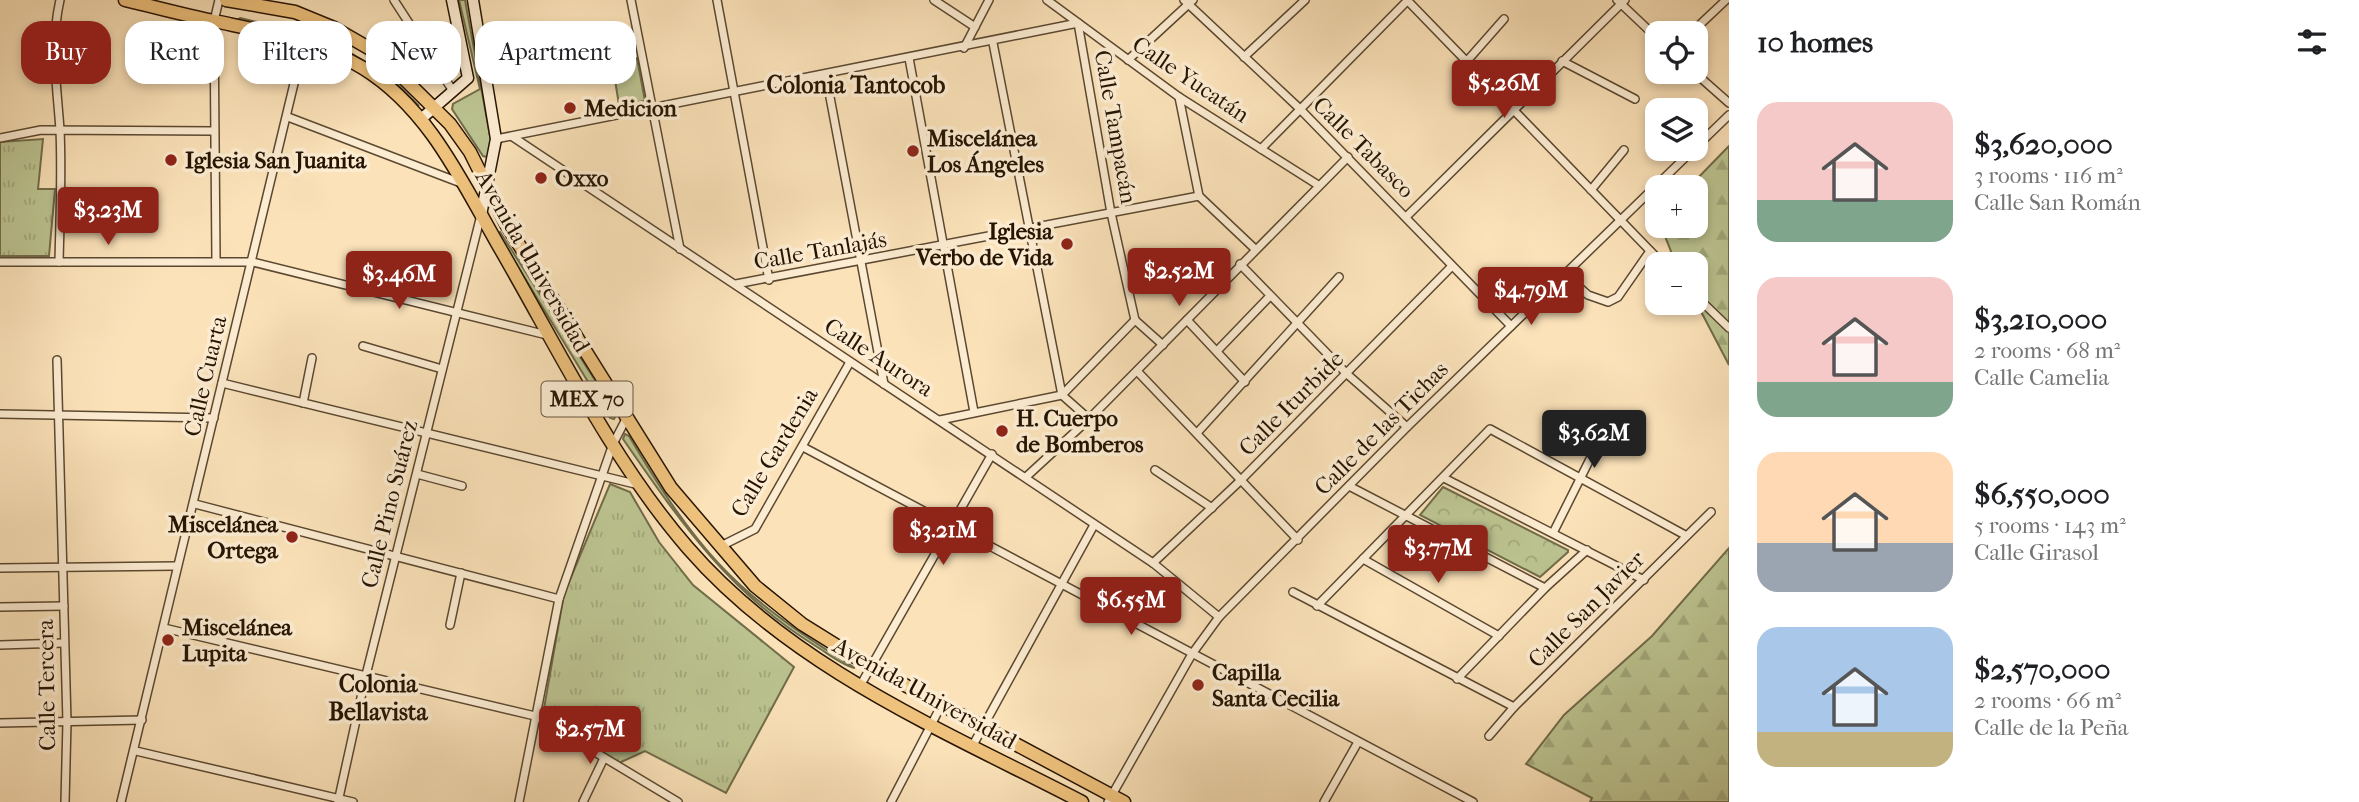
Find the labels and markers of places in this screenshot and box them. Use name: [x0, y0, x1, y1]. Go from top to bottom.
pin: $5.26M: [1447, 60, 1561, 120]
place label: Medicion: [584, 95, 678, 122]
marker: Medicion: [562, 100, 578, 116]
place label: Miscelánea Los Ángeles: [927, 125, 1044, 178]
marker: Miscelánea Los Ángeles: [905, 143, 921, 159]
place label: Iglesia San Juanita: [185, 147, 367, 174]
marker: Iglesia San Juanita: [163, 152, 179, 168]
place label: Oxxo: [555, 165, 609, 192]
marker: Oxxo: [533, 170, 549, 186]
pin: $3.23M: [51, 188, 165, 247]
place label: Iglesia Verbo de Vida: [915, 218, 1054, 271]
marker: Iglesia Verbo de Vida: [1059, 236, 1075, 252]
pin: $2.52M: [1122, 248, 1236, 308]
pin: $3.46M: [342, 252, 456, 311]
pin: $4.79M: [1474, 268, 1588, 327]
place label: H. Cuerpo de Bomberos: [1016, 405, 1144, 458]
pin: $3.62M: [1537, 410, 1651, 470]
marker: H. Cuerpo de Bomberos: [994, 423, 1010, 439]
pin: $3.21M: [886, 508, 1000, 567]
place label: Miscelánea Ortega: [168, 511, 279, 564]
pin: $3.77M: [1381, 526, 1495, 585]
marker: Miscelánea Ortega: [284, 529, 300, 545]
pin: $6.55M: [1074, 578, 1188, 637]
place label: Miscelánea Lupita: [182, 614, 293, 667]
marker: Miscelánea Lupita: [160, 632, 176, 648]
place label: Capilla Santa Cecilia: [1212, 659, 1340, 712]
marker: Capilla Santa Cecilia: [1190, 677, 1206, 693]
pin: $2.57M: [533, 706, 647, 766]

